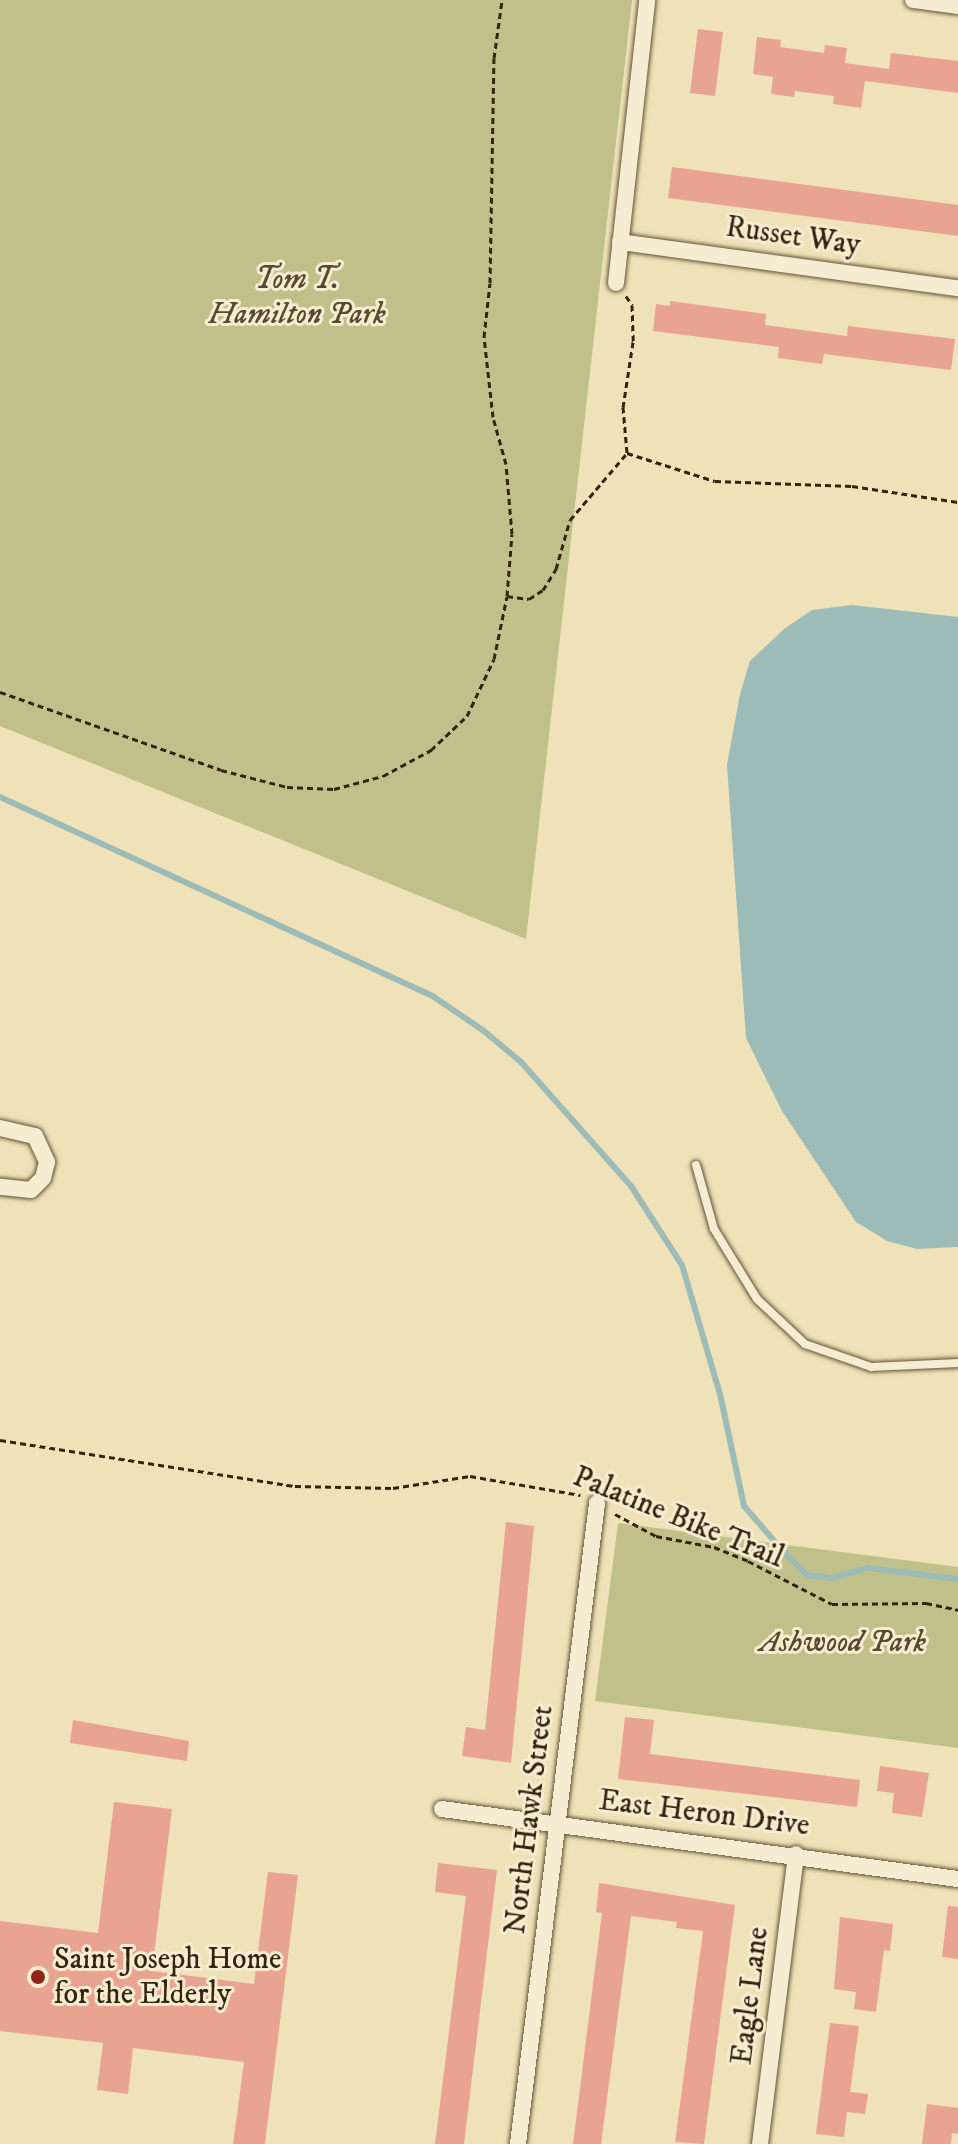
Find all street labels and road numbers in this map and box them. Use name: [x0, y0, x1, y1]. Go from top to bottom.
street label: Russet Way: [723, 210, 863, 264]
street label: Palatine Bike Trail: [567, 1459, 789, 1577]
street label: North Hawk Street: [498, 1704, 562, 1936]
street label: East Heron Drive: [597, 1783, 811, 1845]
street label: Eagle Lane: [725, 1925, 777, 2067]

